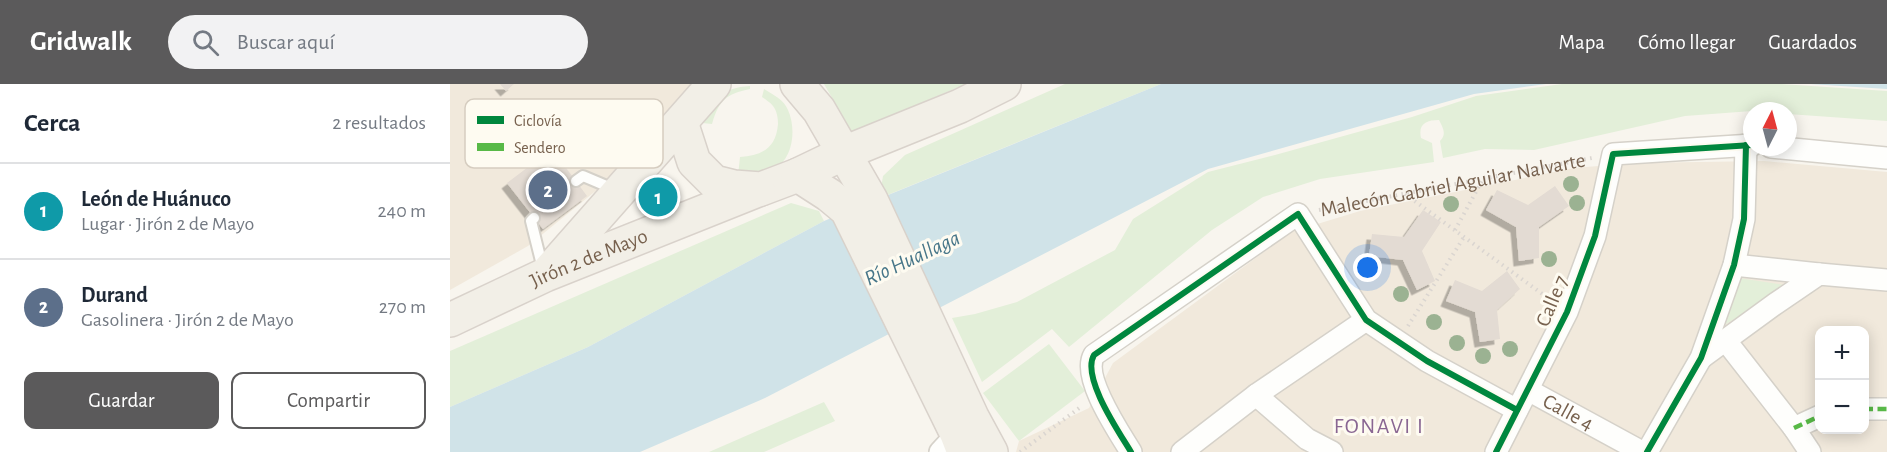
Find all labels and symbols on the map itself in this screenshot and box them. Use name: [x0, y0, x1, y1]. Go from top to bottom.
legend: [465, 99, 663, 168]
north arrow: [1743, 102, 1797, 156]
text: Ciclovía: [514, 113, 562, 129]
text: Sendero: [514, 140, 566, 156]
street label: Malecón Gabriel Aguilar Nalvarte: [1318, 149, 1587, 220]
pin: 2: [528, 168, 568, 212]
pin: 1: [638, 174, 678, 220]
street label: Jirón 2 de Mayo: [527, 225, 650, 291]
water label: Río Huallaga: [861, 226, 963, 290]
your location: [1353, 253, 1382, 282]
street label: Calle 7: [1532, 272, 1572, 329]
street label: Calle 4: [1540, 390, 1597, 434]
district label: FONAVI I: [1334, 415, 1424, 437]

